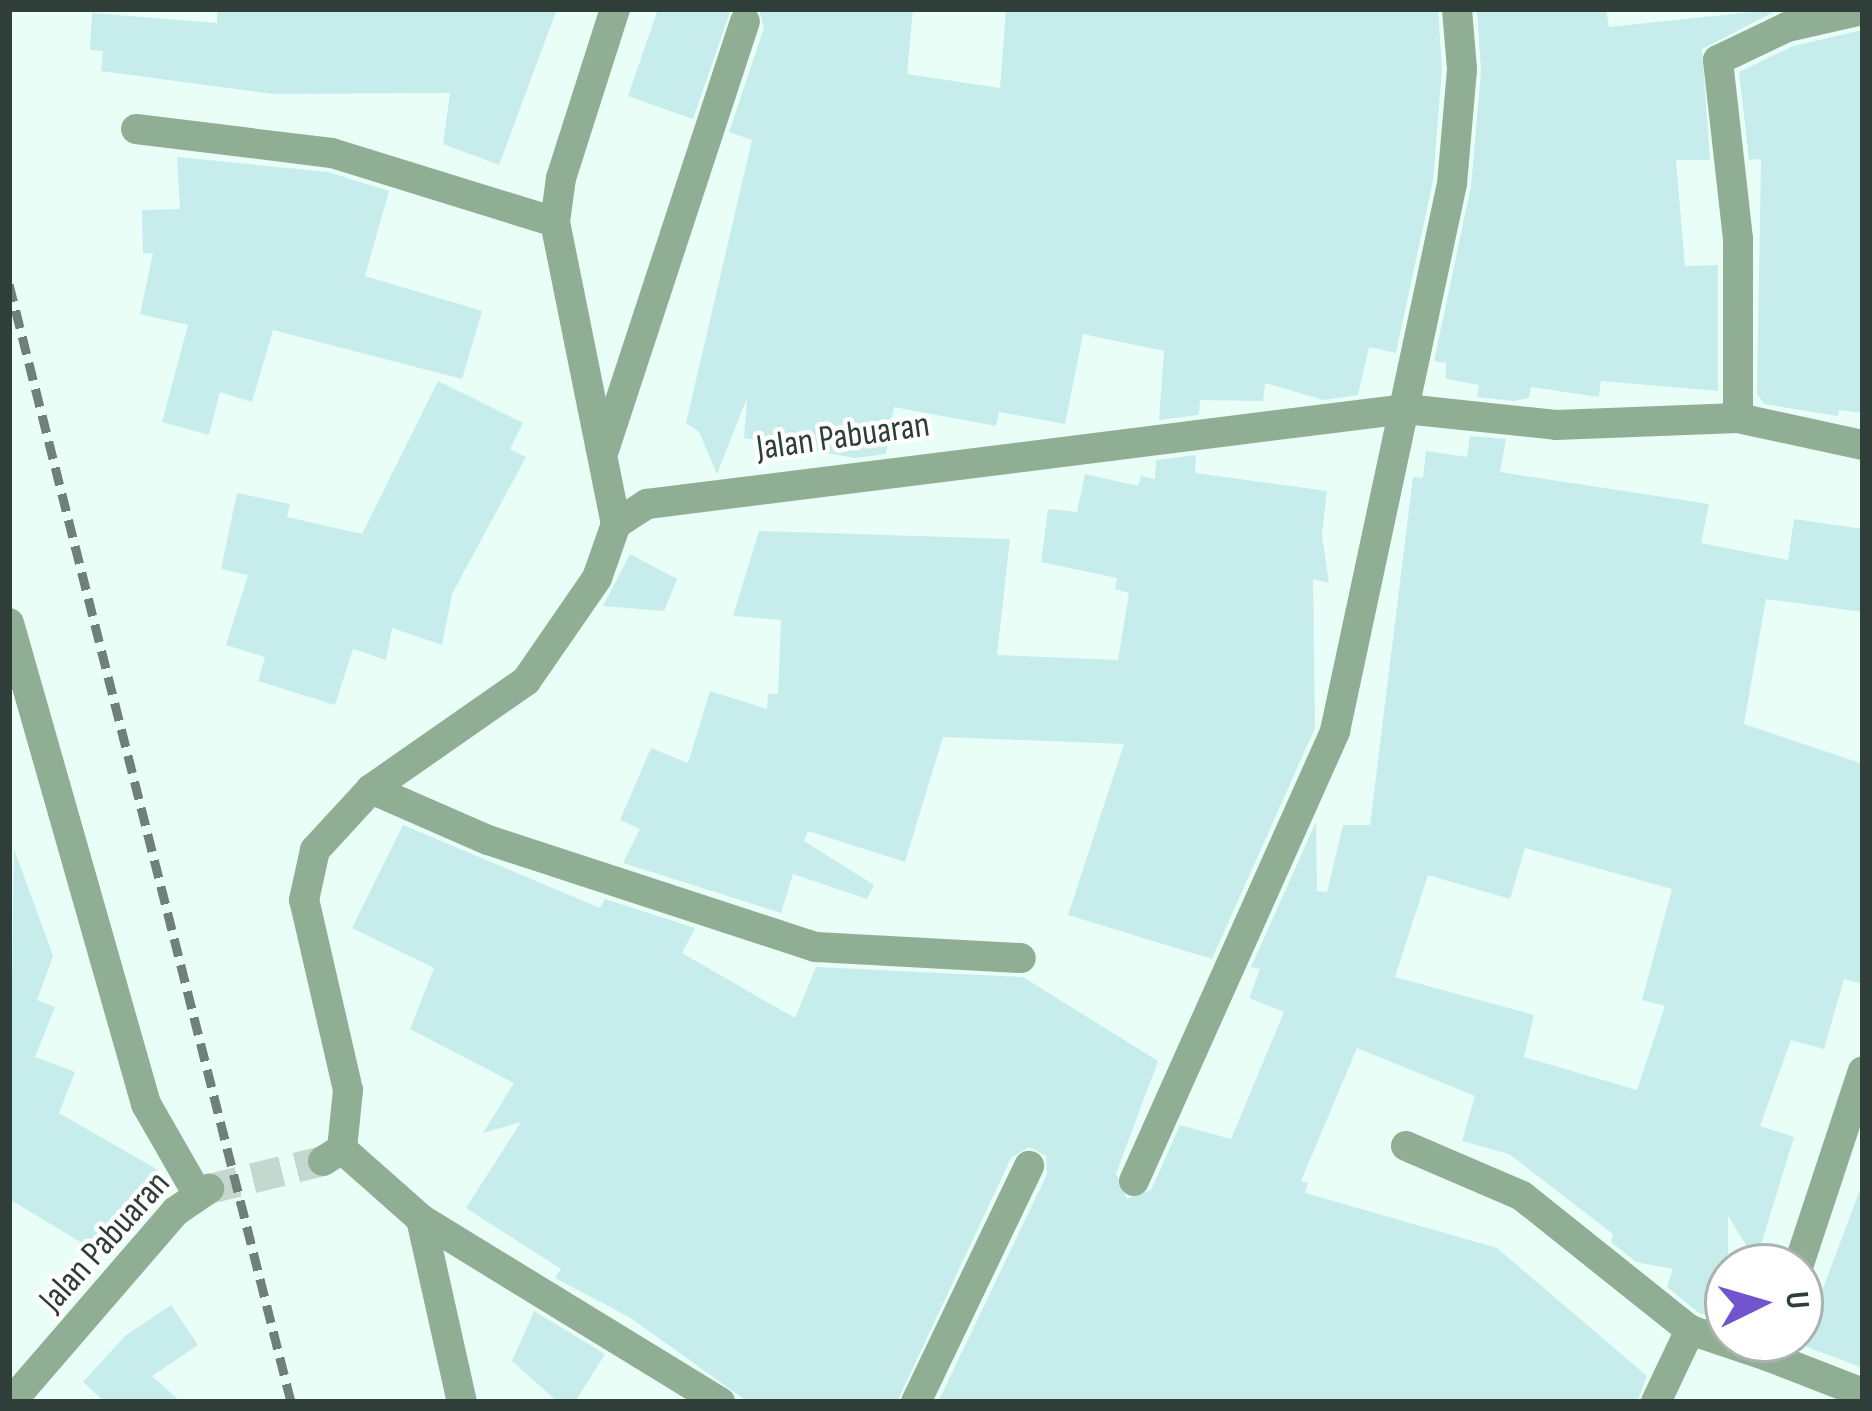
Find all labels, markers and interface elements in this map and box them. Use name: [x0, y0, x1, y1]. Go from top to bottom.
street label: Jalan Pabuaran: [754, 403, 932, 471]
street label: Jalan Pabuaran: [31, 1163, 179, 1321]
north arrow: [1704, 1243, 1824, 1363]
text: U: [1776, 1290, 1818, 1310]

